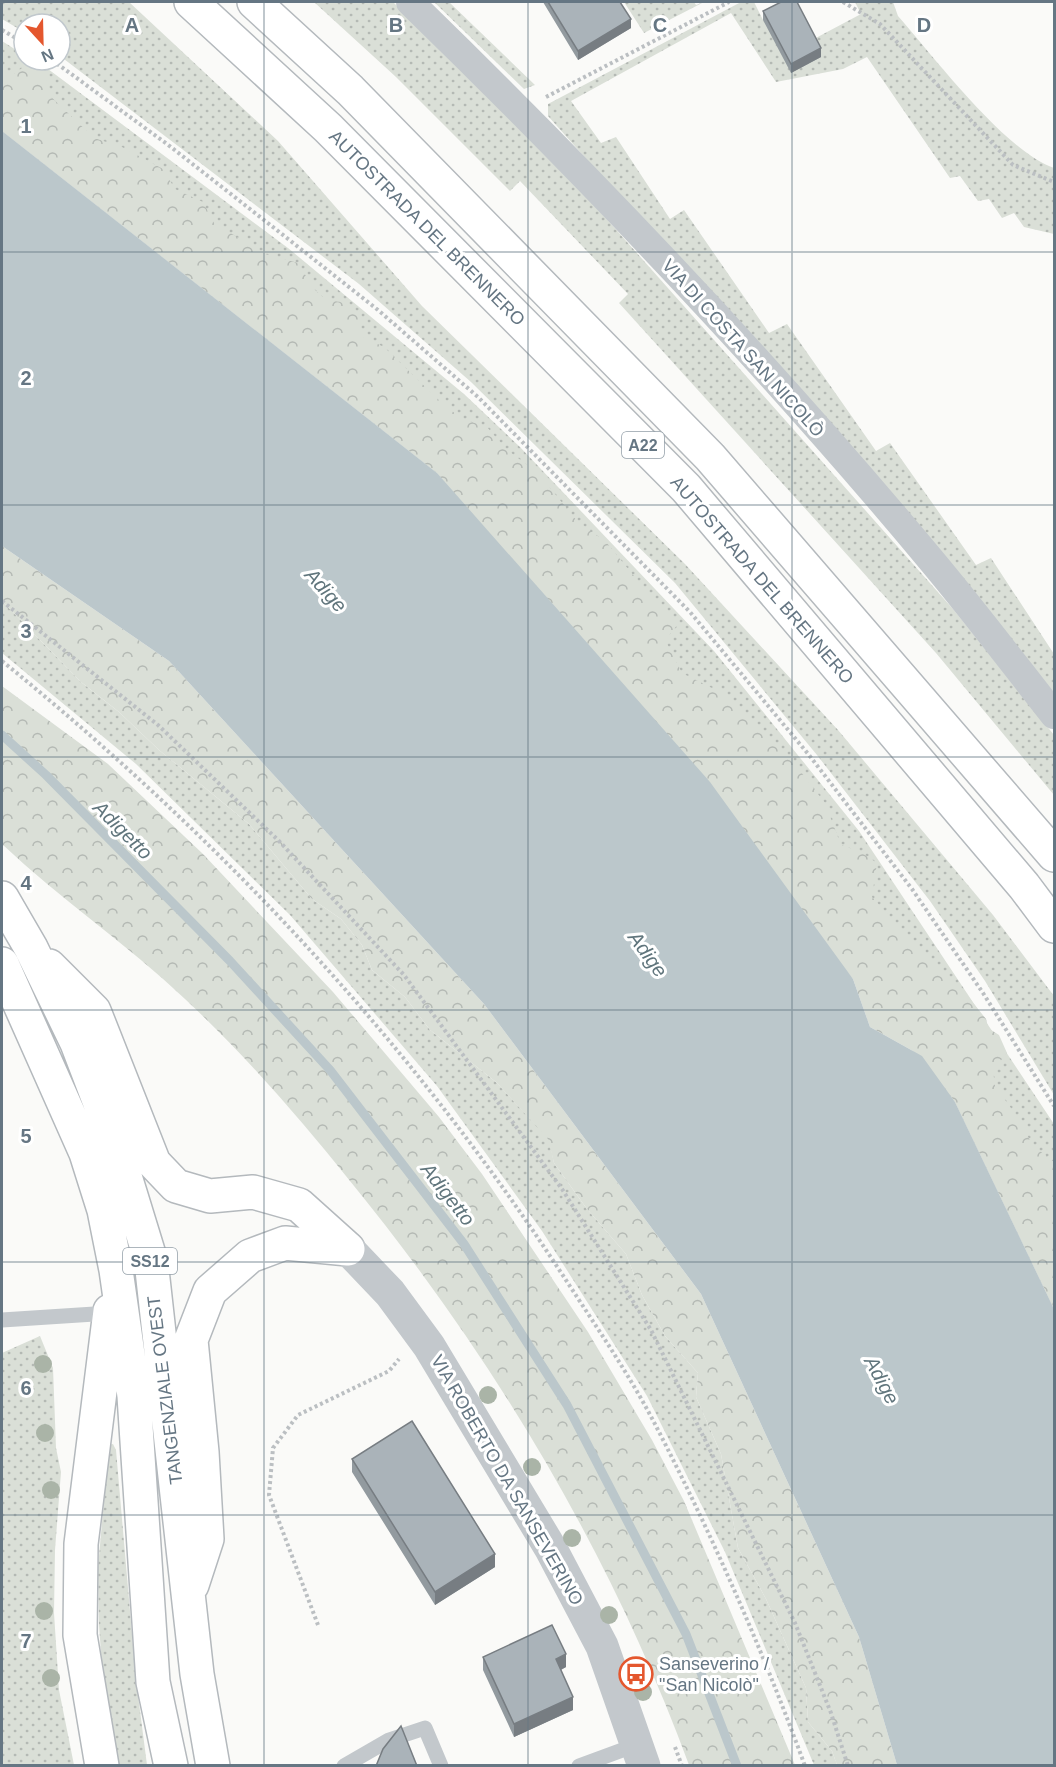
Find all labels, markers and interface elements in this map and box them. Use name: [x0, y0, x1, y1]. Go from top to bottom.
north arrow: [12, 12, 72, 72]
text: A: [125, 14, 139, 36]
text: B: [389, 14, 403, 36]
text: C: [653, 14, 667, 36]
text: D: [917, 14, 931, 36]
text: N: [39, 45, 56, 65]
text: 1: [20, 115, 32, 137]
street label: AUTOSTRADA DEL BRENNERO: [325, 126, 529, 330]
street label: VIA DI COSTA SAN NICOLÒ: [658, 255, 829, 441]
text: 2: [20, 367, 32, 389]
road number: A22: [622, 432, 664, 458]
street label: AUTOSTRADA DEL BRENNERO: [667, 472, 857, 688]
water label: Adige: [300, 563, 351, 616]
text: 3: [20, 620, 32, 642]
water label: Adigetto: [89, 796, 157, 864]
text: 4: [20, 872, 32, 894]
water label: Adige: [623, 926, 672, 981]
text: 5: [20, 1125, 32, 1147]
water label: Adigetto: [416, 1158, 479, 1230]
road number: SS12: [123, 1248, 177, 1274]
street label: TANGENZIALE OVEST: [144, 1295, 186, 1485]
street label: VIA ROBERTO DA SANSEVERINO: [427, 1351, 587, 1609]
water label: Adige: [860, 1351, 904, 1408]
text: 6: [20, 1377, 32, 1399]
text: 7: [20, 1630, 32, 1652]
place label: Sanseverino / "San Nicolò": [659, 1654, 769, 1695]
bus stop icon: Sanseverino / "San Nicolò": [618, 1656, 654, 1692]

